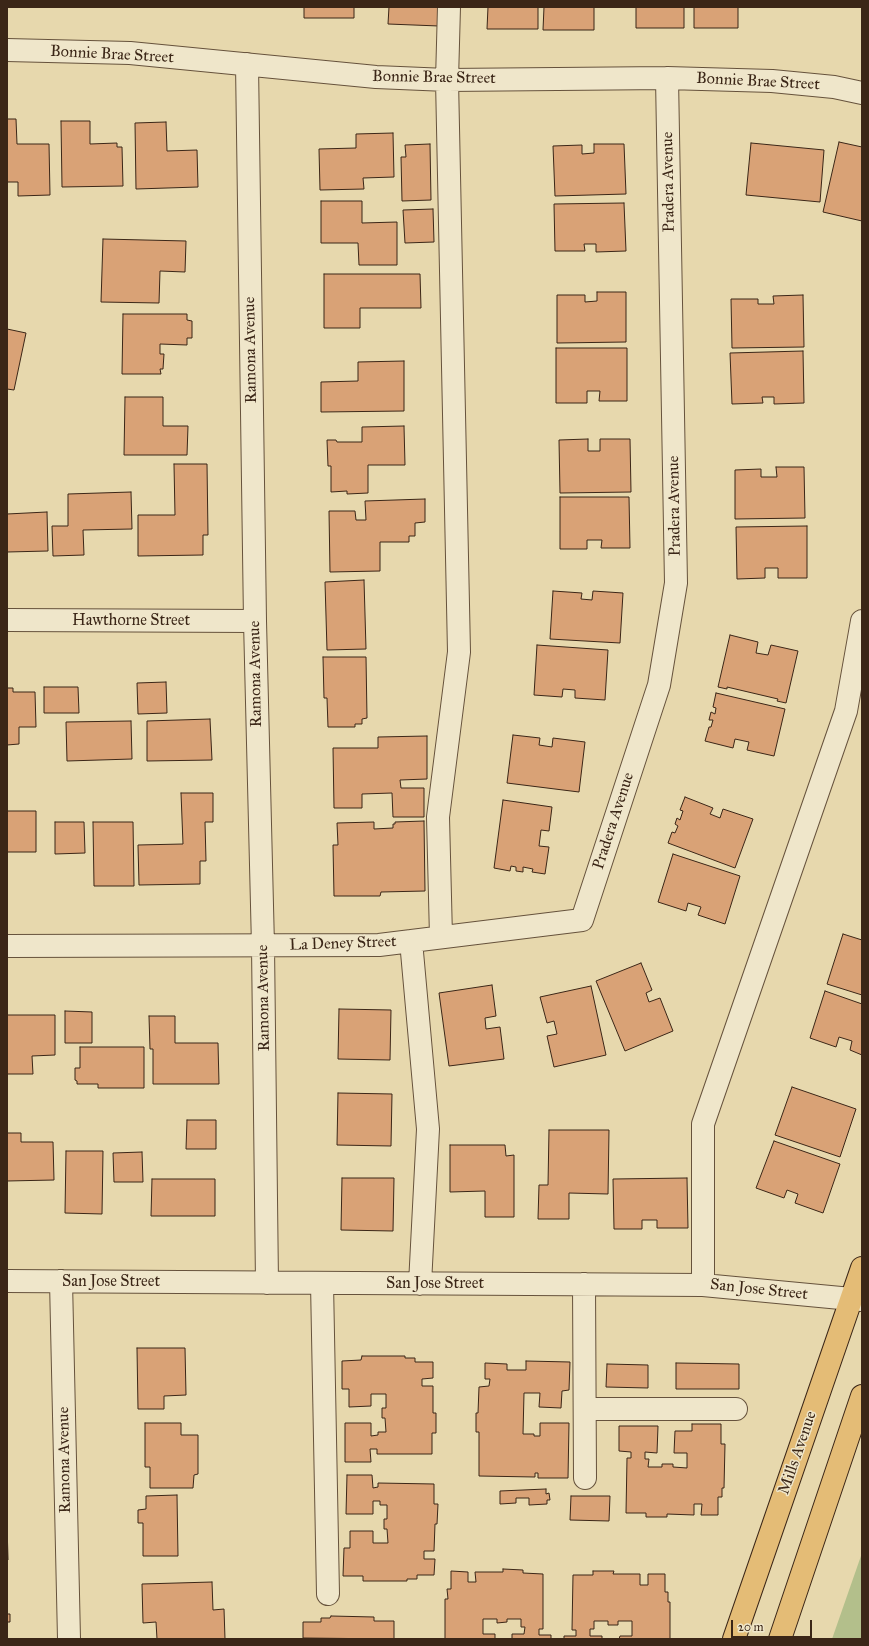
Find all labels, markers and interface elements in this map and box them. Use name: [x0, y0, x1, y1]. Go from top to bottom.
street label: Bonnie Brae Street: [50, 42, 174, 68]
street label: Bonnie Brae Street: [372, 67, 496, 89]
street label: Bonnie Brae Street: [696, 69, 820, 95]
street label: Pradera Avenue: [659, 131, 679, 233]
street label: Ramona Avenue: [240, 297, 262, 403]
street label: Pradera Avenue: [665, 455, 685, 557]
street label: Hawthorne Street: [72, 611, 190, 631]
street label: Ramona Avenue: [245, 621, 267, 727]
street label: Pradera Avenue: [589, 770, 639, 872]
street label: La Deney Street: [289, 933, 397, 955]
street label: Ramona Avenue: [253, 945, 275, 1051]
street label: San Jose Street: [62, 1272, 160, 1292]
street label: San Jose Street: [386, 1274, 484, 1294]
street label: San Jose Street: [709, 1275, 809, 1305]
street label: Ramona Avenue: [54, 1407, 76, 1513]
street label: Mills Avenue: [775, 1409, 821, 1497]
scale bar: [733, 1612, 814, 1638]
text: 20 m: [738, 1620, 764, 1634]

